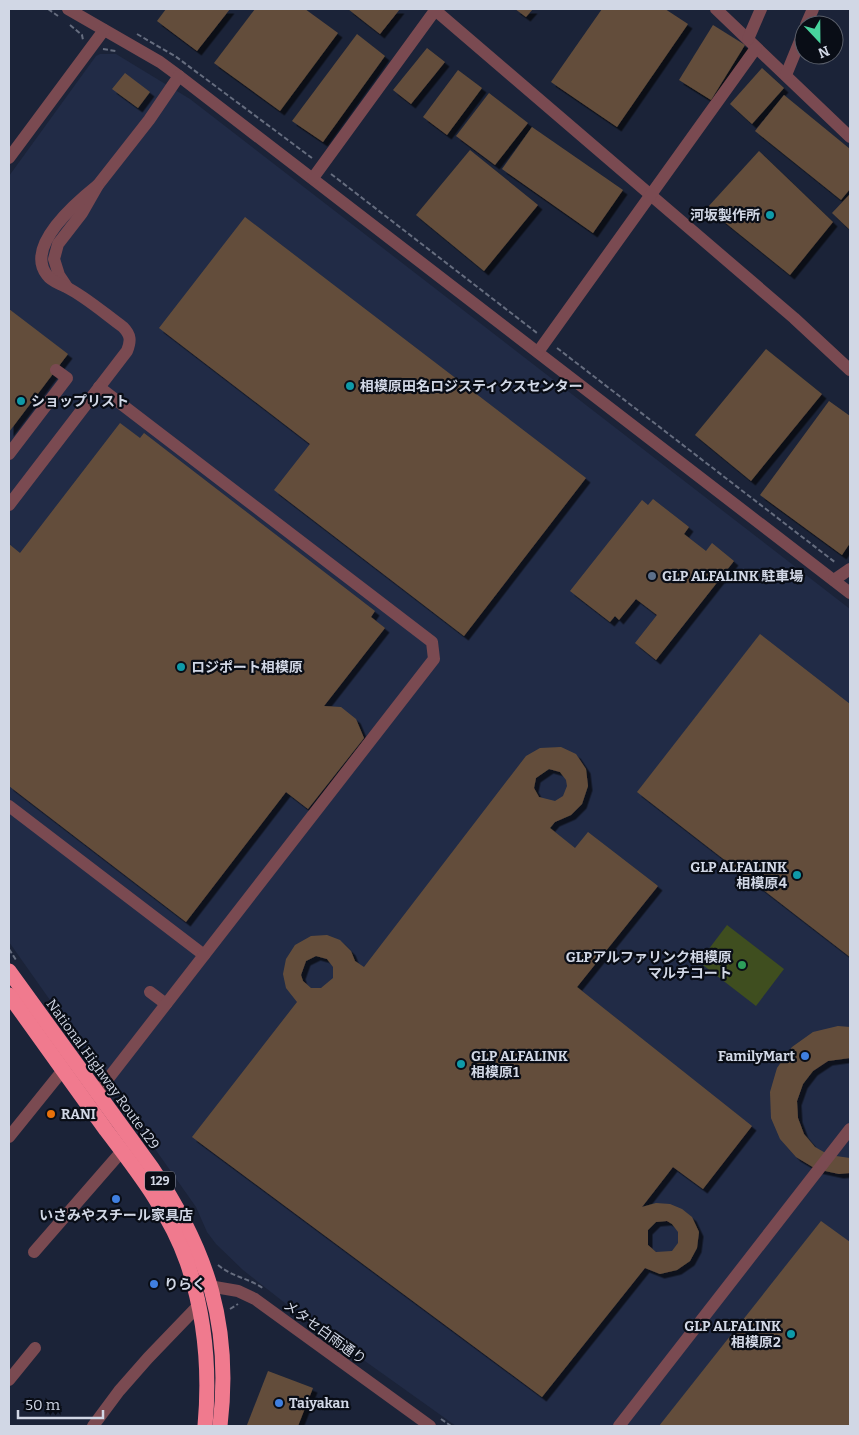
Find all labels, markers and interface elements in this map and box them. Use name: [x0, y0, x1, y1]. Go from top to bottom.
north arrow: [794, 15, 844, 65]
text: N: [815, 42, 832, 62]
place label: 河坂製作所: [690, 207, 760, 224]
marker: 河坂製作所: [764, 209, 776, 221]
place label: 相模原田名ロジスティクスセンター: [360, 378, 583, 395]
marker: 相模原田名ロジスティクスセンター: [344, 380, 356, 392]
place label: ショップリスト: [31, 393, 129, 410]
marker: ショップリスト: [15, 395, 27, 407]
place label: GLP ALFALINK 駐車場: [662, 568, 803, 585]
marker: GLP ALFALINK 駐車場: [646, 570, 658, 582]
place label: ロジポート相模原: [191, 659, 303, 676]
marker: ロジポート相模原: [175, 661, 187, 673]
place label: GLP ALFALINK 相模原4: [690, 859, 787, 892]
marker: GLP ALFALINK 相模原4: [791, 869, 803, 881]
place label: GLPアルファリンク相模原 マルチコート: [566, 949, 732, 982]
marker: GLPアルファリンク相模原 マルチコート: [736, 959, 748, 971]
street label: National Highway Route 129: [42, 996, 163, 1153]
place label: GLP ALFALINK 相模原1: [471, 1048, 568, 1081]
place label: FamilyMart: [718, 1048, 795, 1065]
marker: FamilyMart: [799, 1050, 811, 1062]
marker: GLP ALFALINK 相模原1: [455, 1058, 467, 1070]
place label: RANI: [61, 1106, 96, 1123]
marker: RANI: [45, 1108, 57, 1120]
road number: 129: [145, 1172, 175, 1190]
marker: いさみやスチール家具店: [110, 1193, 122, 1205]
place label: いさみやスチール家具店: [39, 1207, 193, 1224]
place label: りらく: [164, 1276, 206, 1293]
marker: りらく: [148, 1278, 160, 1290]
street label: メタセ白雨通り: [280, 1297, 369, 1368]
place label: GLP ALFALINK 相模原2: [684, 1318, 781, 1351]
marker: GLP ALFALINK 相模原2: [785, 1328, 797, 1340]
scale bar: [18, 1388, 102, 1420]
place label: Taiyakan: [289, 1395, 349, 1412]
text: 50 m: [25, 1396, 61, 1414]
marker: Taiyakan: [273, 1397, 285, 1409]

